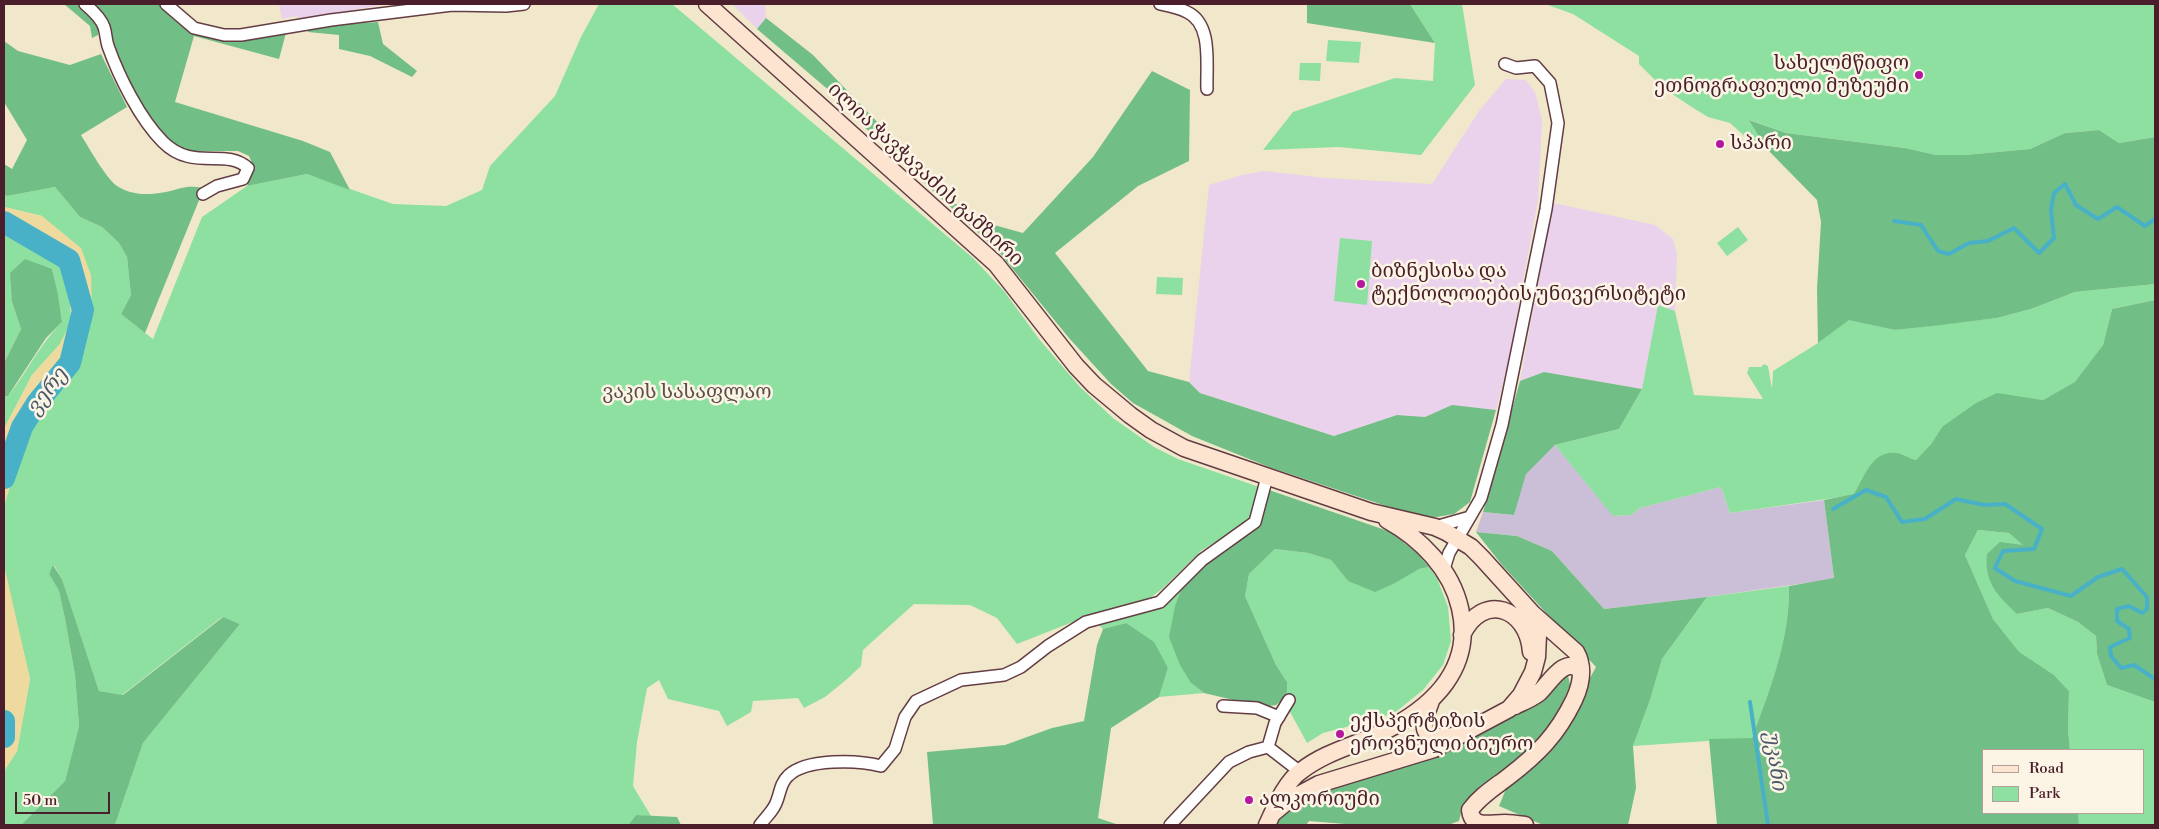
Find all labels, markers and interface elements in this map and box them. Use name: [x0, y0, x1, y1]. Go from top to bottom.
place label: სახელმწიფო ეთნოგრაფიული მუზეუმი: [1654, 52, 1909, 99]
marker: სახელმწიფო ეთნოგრაფიული მუზეუმი: [1913, 69, 1925, 81]
street label: ილია ჭავჭავაძის გამზირი: [822, 78, 1028, 272]
place label: სპარი: [1730, 132, 1792, 156]
marker: სპარი: [1714, 138, 1726, 150]
place label: ბიზნესისა და ტექნოლოიების უნივერსიტეტი: [1371, 260, 1686, 307]
marker: ბიზნესისა და ტექნოლოიების უნივერსიტეტი: [1355, 278, 1367, 290]
water label: ვერე: [22, 364, 74, 420]
park label: ვაკის სასაფლაო: [602, 381, 772, 405]
place label: ექსპერტიზის ეროვნული ბიურო: [1350, 710, 1533, 757]
marker: ექსპერტიზის ეროვნული ბიურო: [1334, 728, 1346, 740]
water label: უკანი: [1757, 730, 1791, 792]
legend: [1982, 749, 2144, 814]
text: Road: [2029, 759, 2064, 778]
scale bar: [18, 782, 112, 814]
text: Park: [2029, 784, 2060, 803]
place label: ალკორიუმი: [1259, 788, 1380, 812]
text: 50 m: [23, 791, 57, 810]
marker: ალკორიუმი: [1243, 794, 1255, 806]

